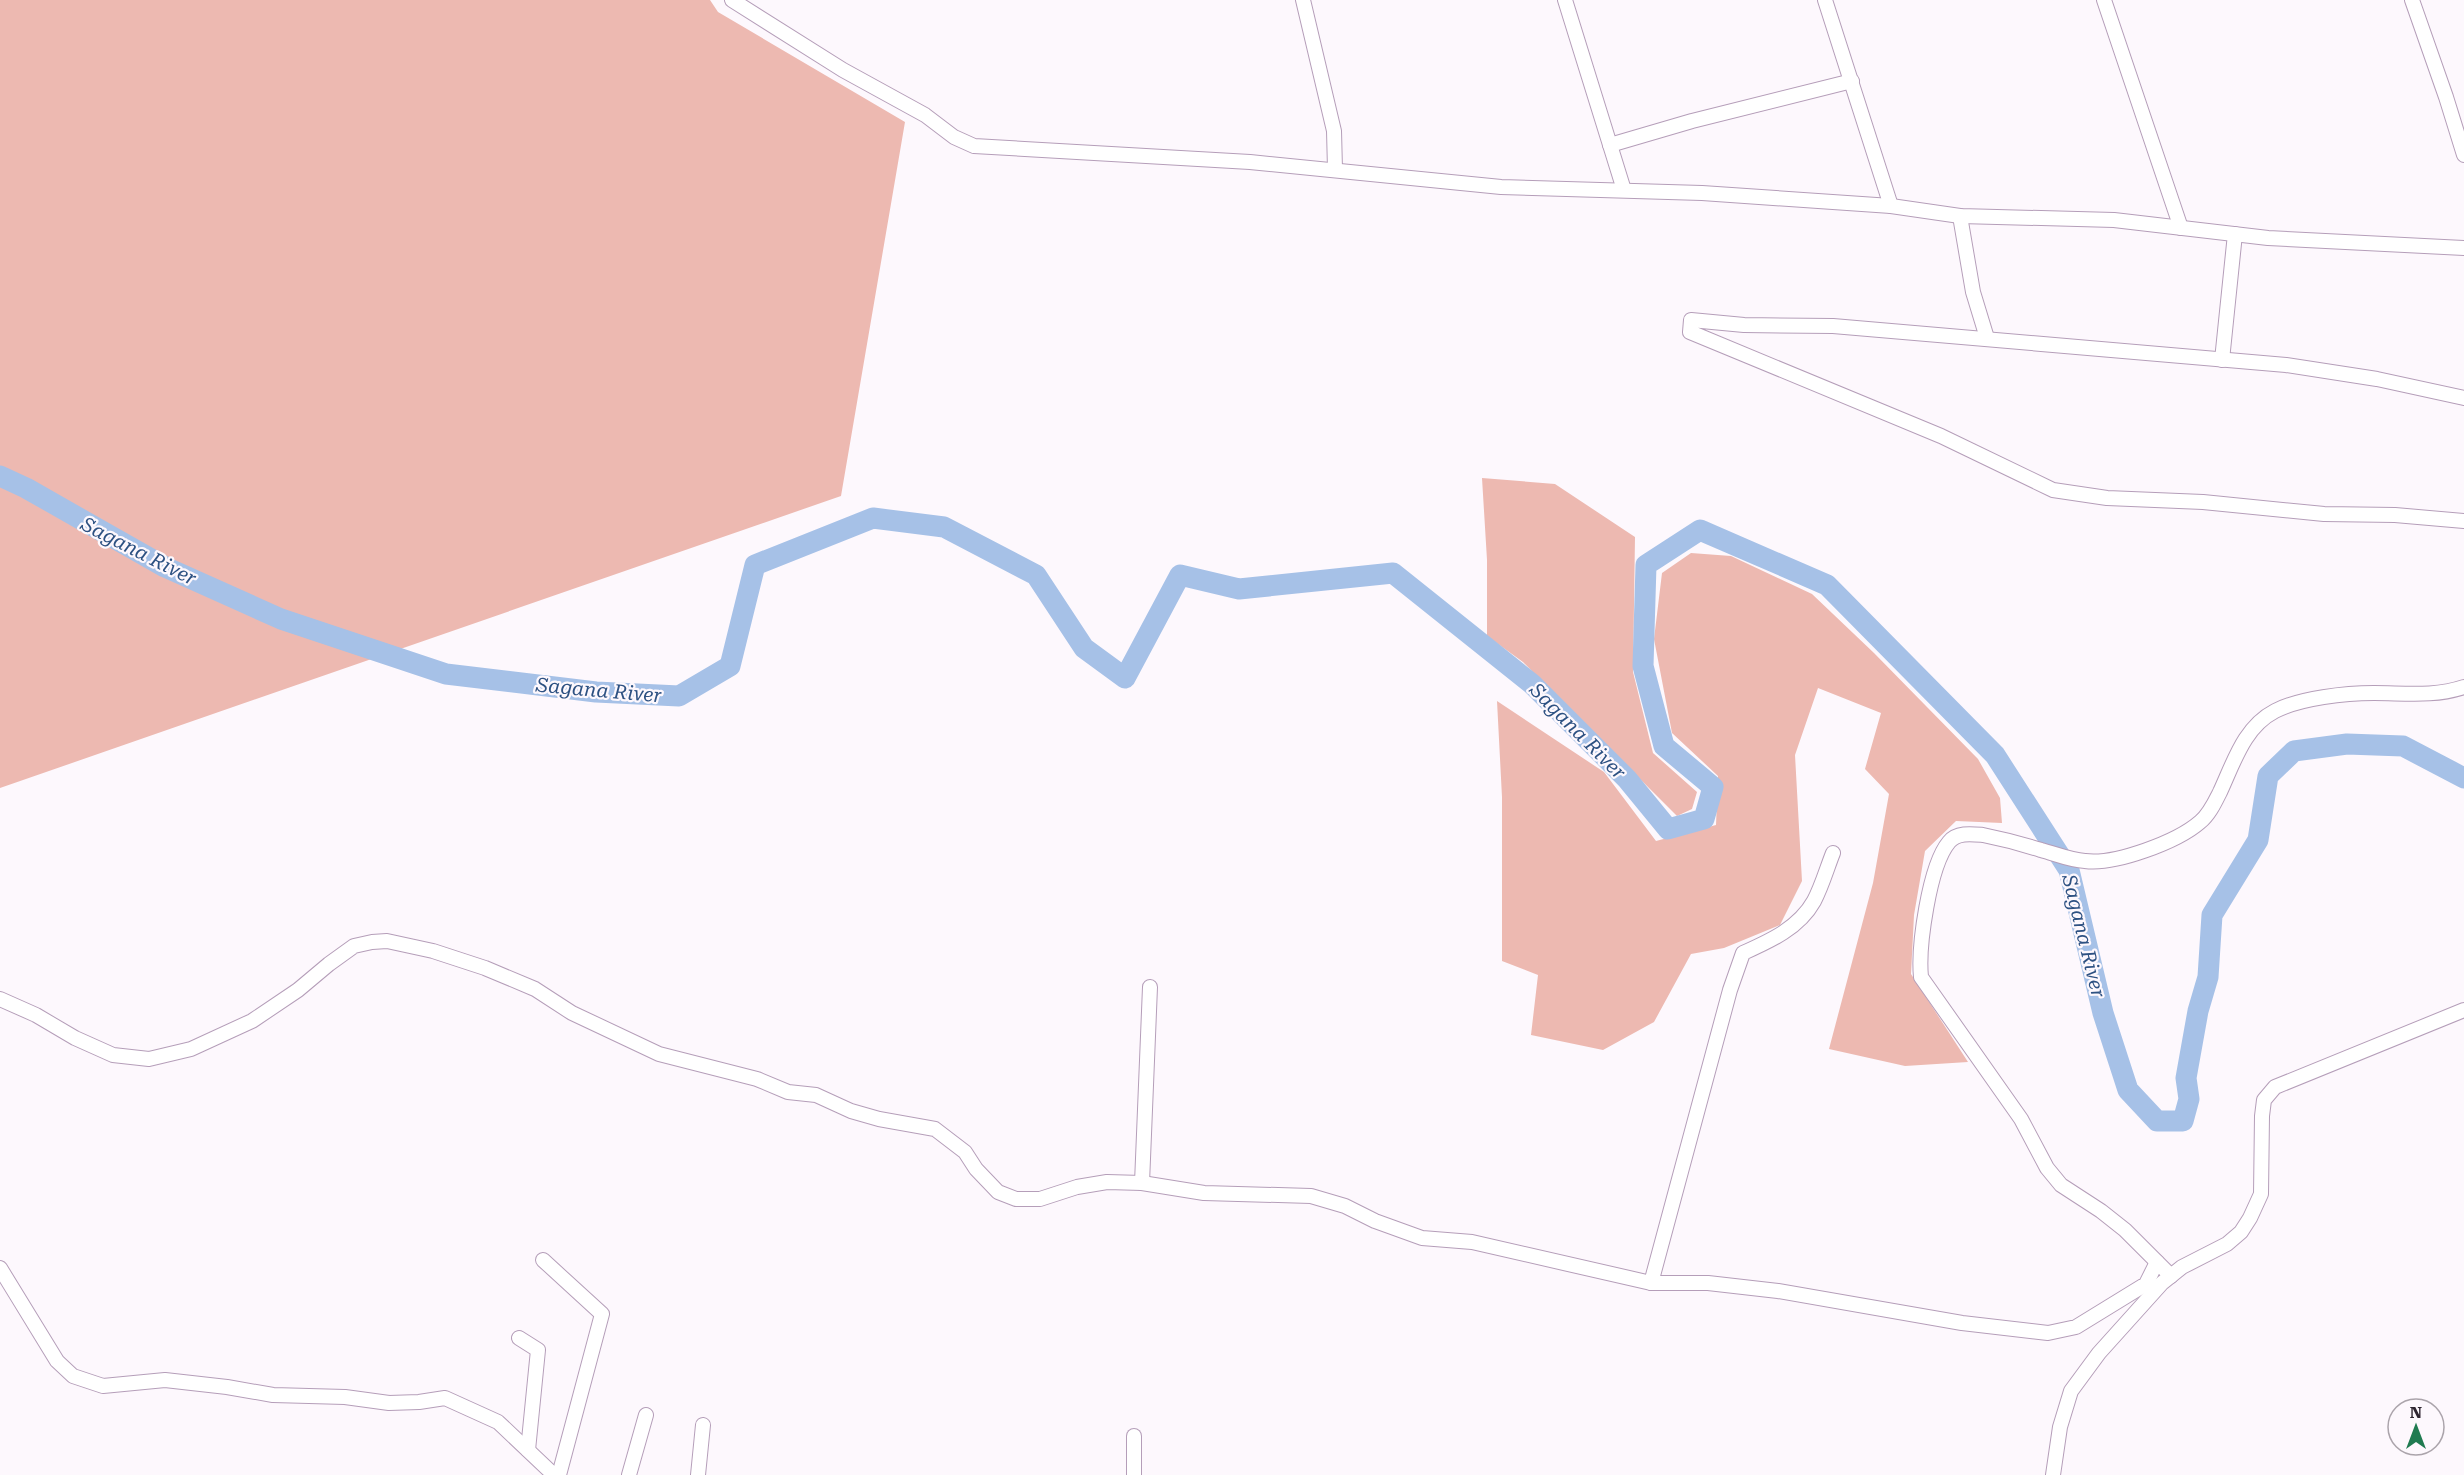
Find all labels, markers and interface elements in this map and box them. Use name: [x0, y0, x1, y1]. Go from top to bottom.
water label: Sagana River: [76, 511, 201, 591]
water label: Sagana River: [534, 672, 663, 708]
water label: Sagana River: [1524, 677, 1632, 785]
water label: Sagana River: [2057, 871, 2111, 1001]
north arrow: [2386, 1397, 2446, 1457]
text: N: [2410, 1403, 2422, 1422]

